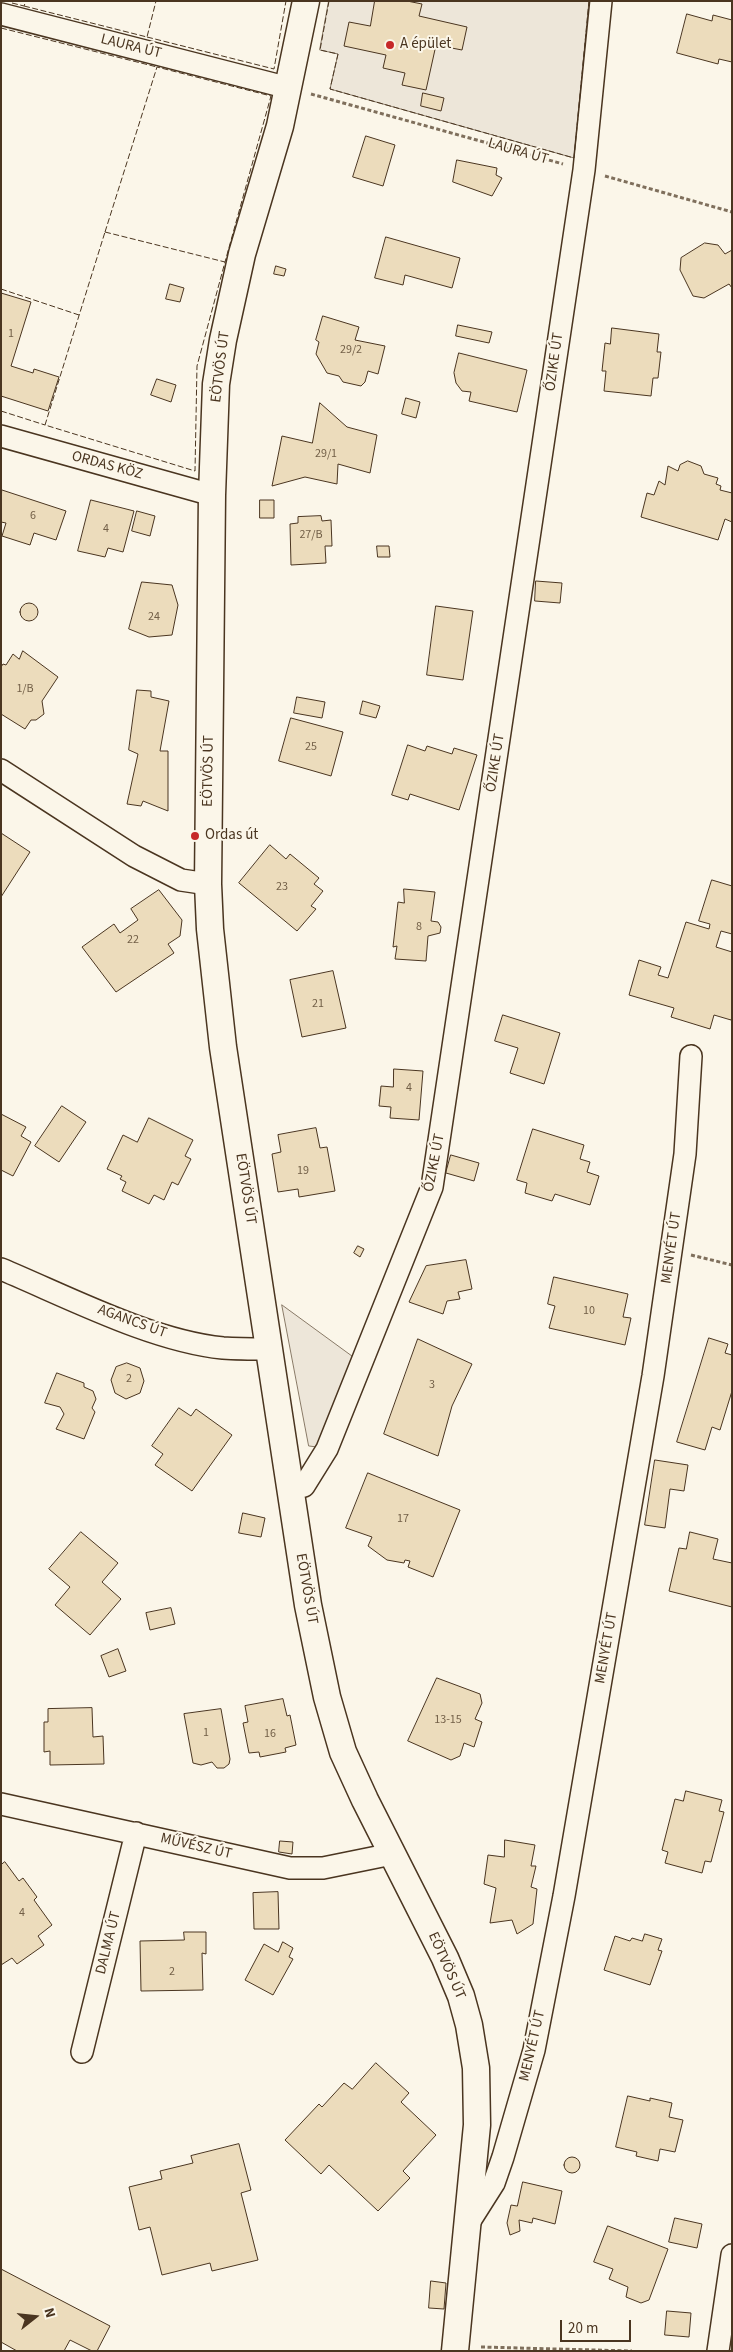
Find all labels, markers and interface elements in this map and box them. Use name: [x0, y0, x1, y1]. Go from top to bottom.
street label: LAURA ÚT: [99, 31, 163, 63]
place label: A épület: [400, 36, 451, 54]
marker: A épület: [384, 39, 396, 51]
street label: LAURA ÚT: [486, 135, 550, 169]
house number: 1: [8, 327, 14, 341]
street label: EÖTVÖS ÚT: [208, 330, 234, 404]
street label: ŐZIKE ÚT: [542, 332, 568, 392]
house number: 29/2: [340, 343, 362, 357]
house number: 29/1: [315, 447, 337, 461]
street label: ORDAS KÖZ: [69, 448, 145, 484]
house number: 6: [30, 509, 36, 523]
house number: 4: [103, 522, 109, 536]
house number: 27/B: [299, 528, 323, 542]
house number: 24: [148, 610, 160, 624]
house number: 1/B: [16, 682, 34, 696]
street label: ŐZIKE ÚT: [482, 732, 510, 794]
street label: EÖTVÖS ÚT: [199, 735, 219, 807]
house number: 25: [305, 740, 317, 754]
place label: Ordas út: [205, 827, 258, 845]
marker: Ordas út: [189, 830, 201, 842]
house number: 23: [276, 880, 288, 894]
house number: 8: [416, 920, 422, 934]
house number: 22: [127, 933, 139, 947]
house number: 21: [312, 997, 324, 1011]
house number: 4: [406, 1081, 412, 1095]
street label: ŐZIKE ÚT: [421, 1132, 449, 1194]
street label: EÖTVÖS ÚT: [230, 1152, 260, 1226]
house number: 19: [297, 1164, 309, 1178]
street label: MENYÉT ÚT: [658, 1211, 686, 1285]
street label: AGANCS ÚT: [95, 1301, 169, 1343]
house number: 10: [583, 1304, 595, 1318]
house number: 2: [126, 1372, 132, 1386]
house number: 3: [429, 1378, 435, 1392]
house number: 17: [397, 1512, 409, 1526]
street label: EÖTVÖS ÚT: [291, 1552, 321, 1626]
street label: MENYÉT ÚT: [592, 1611, 622, 1685]
house number: 13-15: [434, 1713, 462, 1727]
house number: 1: [203, 1726, 209, 1740]
house number: 16: [264, 1727, 276, 1741]
street label: MŰVÉSZ ÚT: [158, 1830, 234, 1864]
house number: 4: [19, 1906, 25, 1920]
street label: DALMA ÚT: [92, 1910, 126, 1976]
street label: EÖTVÖS ÚT: [423, 1930, 469, 2002]
house number: 2: [169, 1965, 175, 1979]
street label: MENYÉT ÚT: [516, 2009, 550, 2083]
north arrow: [10, 2292, 60, 2342]
text: N: [39, 2306, 60, 2320]
scale bar: [563, 2310, 634, 2342]
text: 20 m: [568, 2318, 598, 2339]

